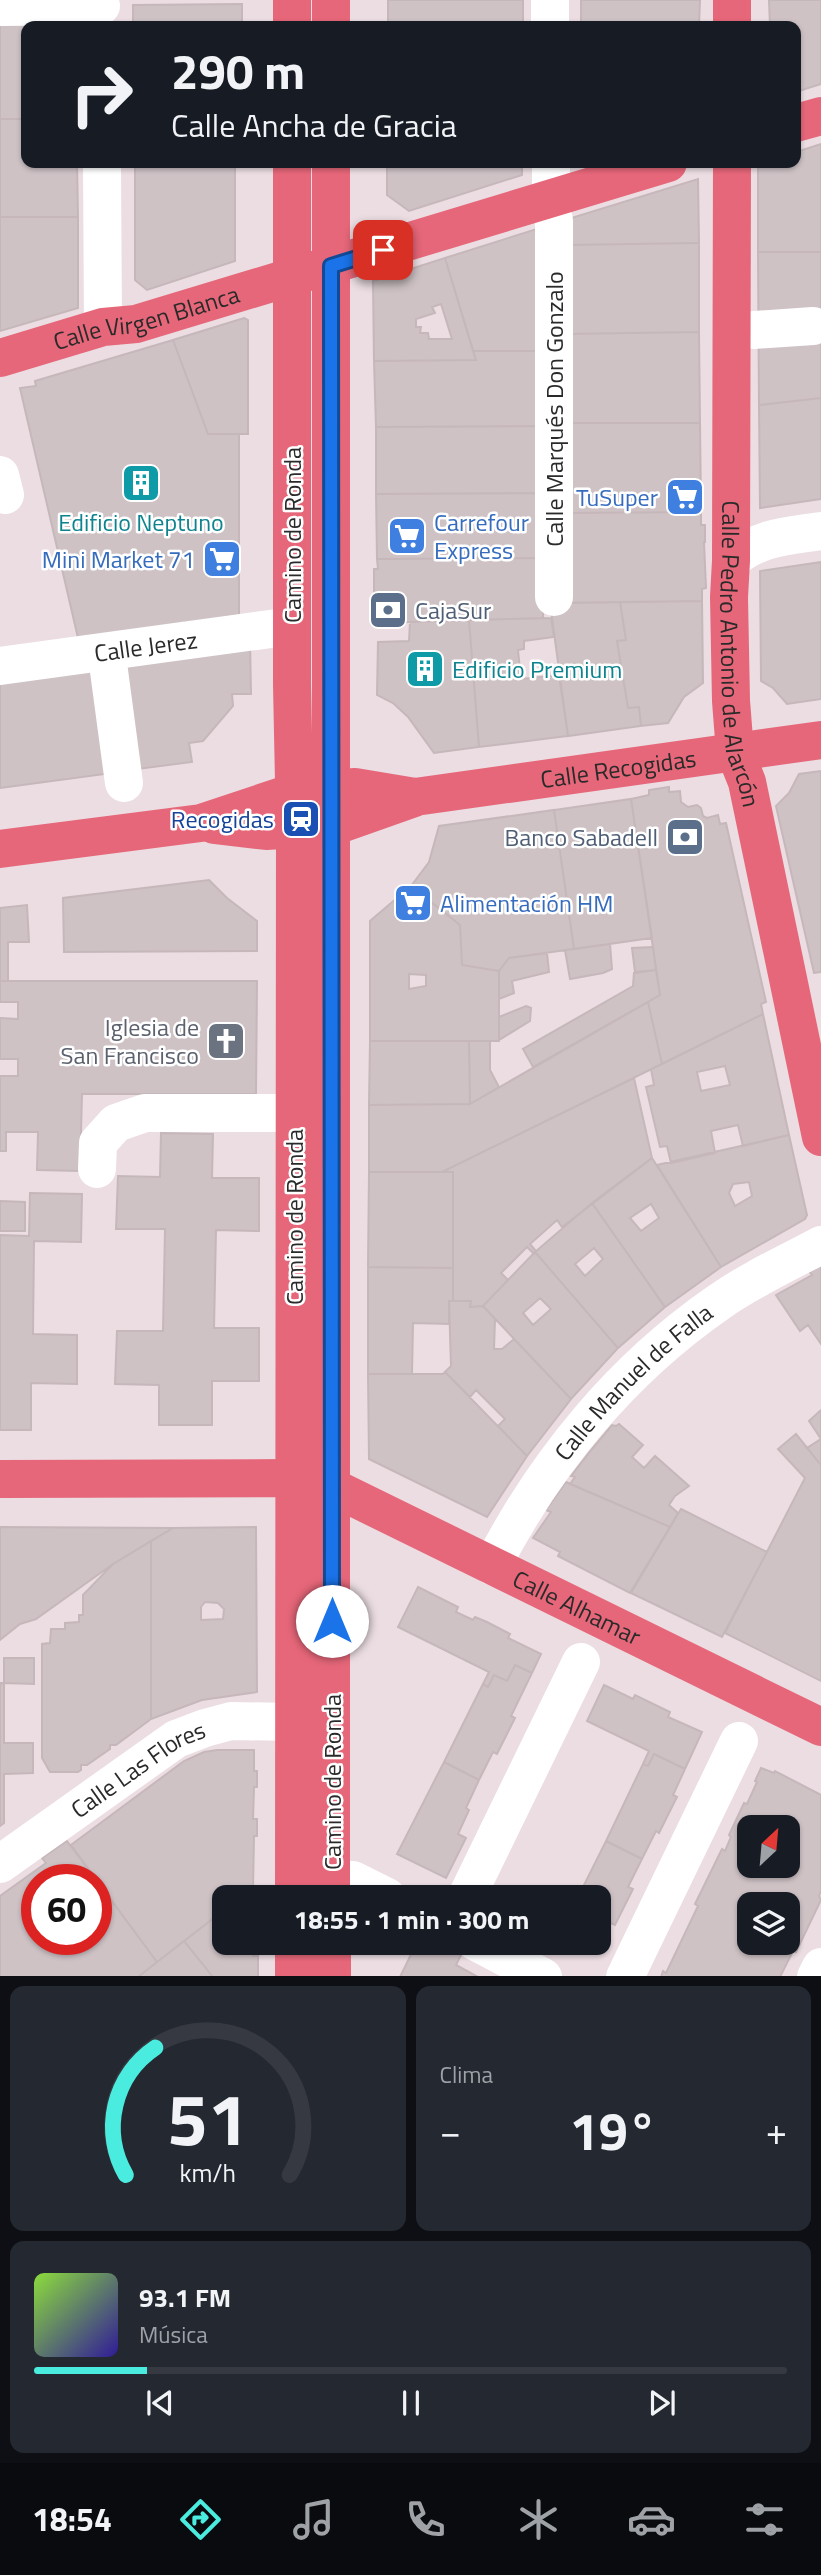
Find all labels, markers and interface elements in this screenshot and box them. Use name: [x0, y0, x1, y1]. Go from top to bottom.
text: 290 m: [171, 33, 305, 108]
icon: right: [56, 49, 147, 140]
text: Calle Ancha de Gracia: [171, 101, 457, 149]
pin: [353, 220, 413, 280]
icon: arrive: [364, 231, 402, 269]
street label: Calle Marqués Don Gonzalo: [536, 271, 572, 547]
street label: Calle Virgen Blanca: [49, 276, 244, 359]
street label: Camino de Ronda: [274, 447, 310, 623]
building icon: Edificio Neptuno: [120, 462, 162, 504]
supermarket icon: TuSuper: [664, 476, 706, 518]
place label: TuSuper: [576, 479, 658, 515]
street label: Calle Pedro Antonio de Alarcón: [711, 500, 770, 810]
place label: Edificio Neptuno: [58, 504, 224, 540]
place label: Carrefour Express: [434, 504, 529, 568]
supermarket icon: Carrefour Express: [386, 515, 428, 557]
supermarket icon: Mini Market 71: [201, 538, 243, 580]
place label: Mini Market 71: [42, 541, 195, 577]
bank icon: CajaSur: [367, 589, 409, 631]
place label: CajaSur: [415, 592, 491, 628]
street label: Calle Jerez: [92, 621, 199, 671]
building icon: Edificio Premium: [404, 648, 446, 690]
place label: Edificio Premium: [452, 651, 622, 687]
street label: Calle Recogidas: [538, 740, 698, 797]
station icon: Recogidas: [280, 798, 322, 840]
place label: Recogidas: [171, 801, 274, 837]
bank icon: Banco Sabadell: [664, 816, 706, 858]
place label: Banco Sabadell: [504, 819, 658, 855]
supermarket icon: Alimentación HM: [392, 882, 434, 924]
place label: Alimentación HM: [440, 885, 613, 921]
place label: Iglesia de San Francisco: [61, 1009, 199, 1073]
church icon: Iglesia de San Francisco: [205, 1020, 247, 1062]
street label: Camino de Ronda: [276, 1129, 312, 1305]
street label: Calle Manuel de Falla: [545, 1294, 720, 1468]
street label: Calle Alhamar: [507, 1561, 647, 1654]
position arrow: [295, 1584, 369, 1658]
street label: Camino de Ronda: [314, 1694, 350, 1870]
street label: Calle Las Flores: [63, 1712, 210, 1827]
north arrow: [737, 1815, 800, 1878]
map controls: [737, 1815, 800, 1955]
speed limit sign: 60: [21, 1864, 112, 1955]
button: layers: [737, 1892, 800, 1955]
text: 18:55 · 1 min · 300 m: [294, 1900, 529, 1939]
text: Clima: [440, 2057, 493, 2092]
text: 51: [167, 2063, 249, 2173]
text: 19°: [570, 2091, 657, 2170]
text: −: [440, 2102, 461, 2160]
text: +: [766, 2102, 787, 2160]
text: km/h: [179, 2153, 236, 2191]
text: 93.1 FM: [139, 2278, 231, 2317]
text: Música: [139, 2317, 208, 2352]
icon: previous: [141, 2384, 179, 2422]
icon: pause: [392, 2384, 430, 2422]
icon: next: [643, 2384, 681, 2422]
text: 18:54: [32, 2495, 112, 2543]
icon: directions: [176, 2495, 225, 2544]
icon: music: [289, 2495, 338, 2544]
icon: phone: [401, 2495, 450, 2544]
icon: climate: [514, 2495, 563, 2544]
icon: car: [627, 2495, 676, 2544]
icon: filters: [740, 2495, 789, 2544]

